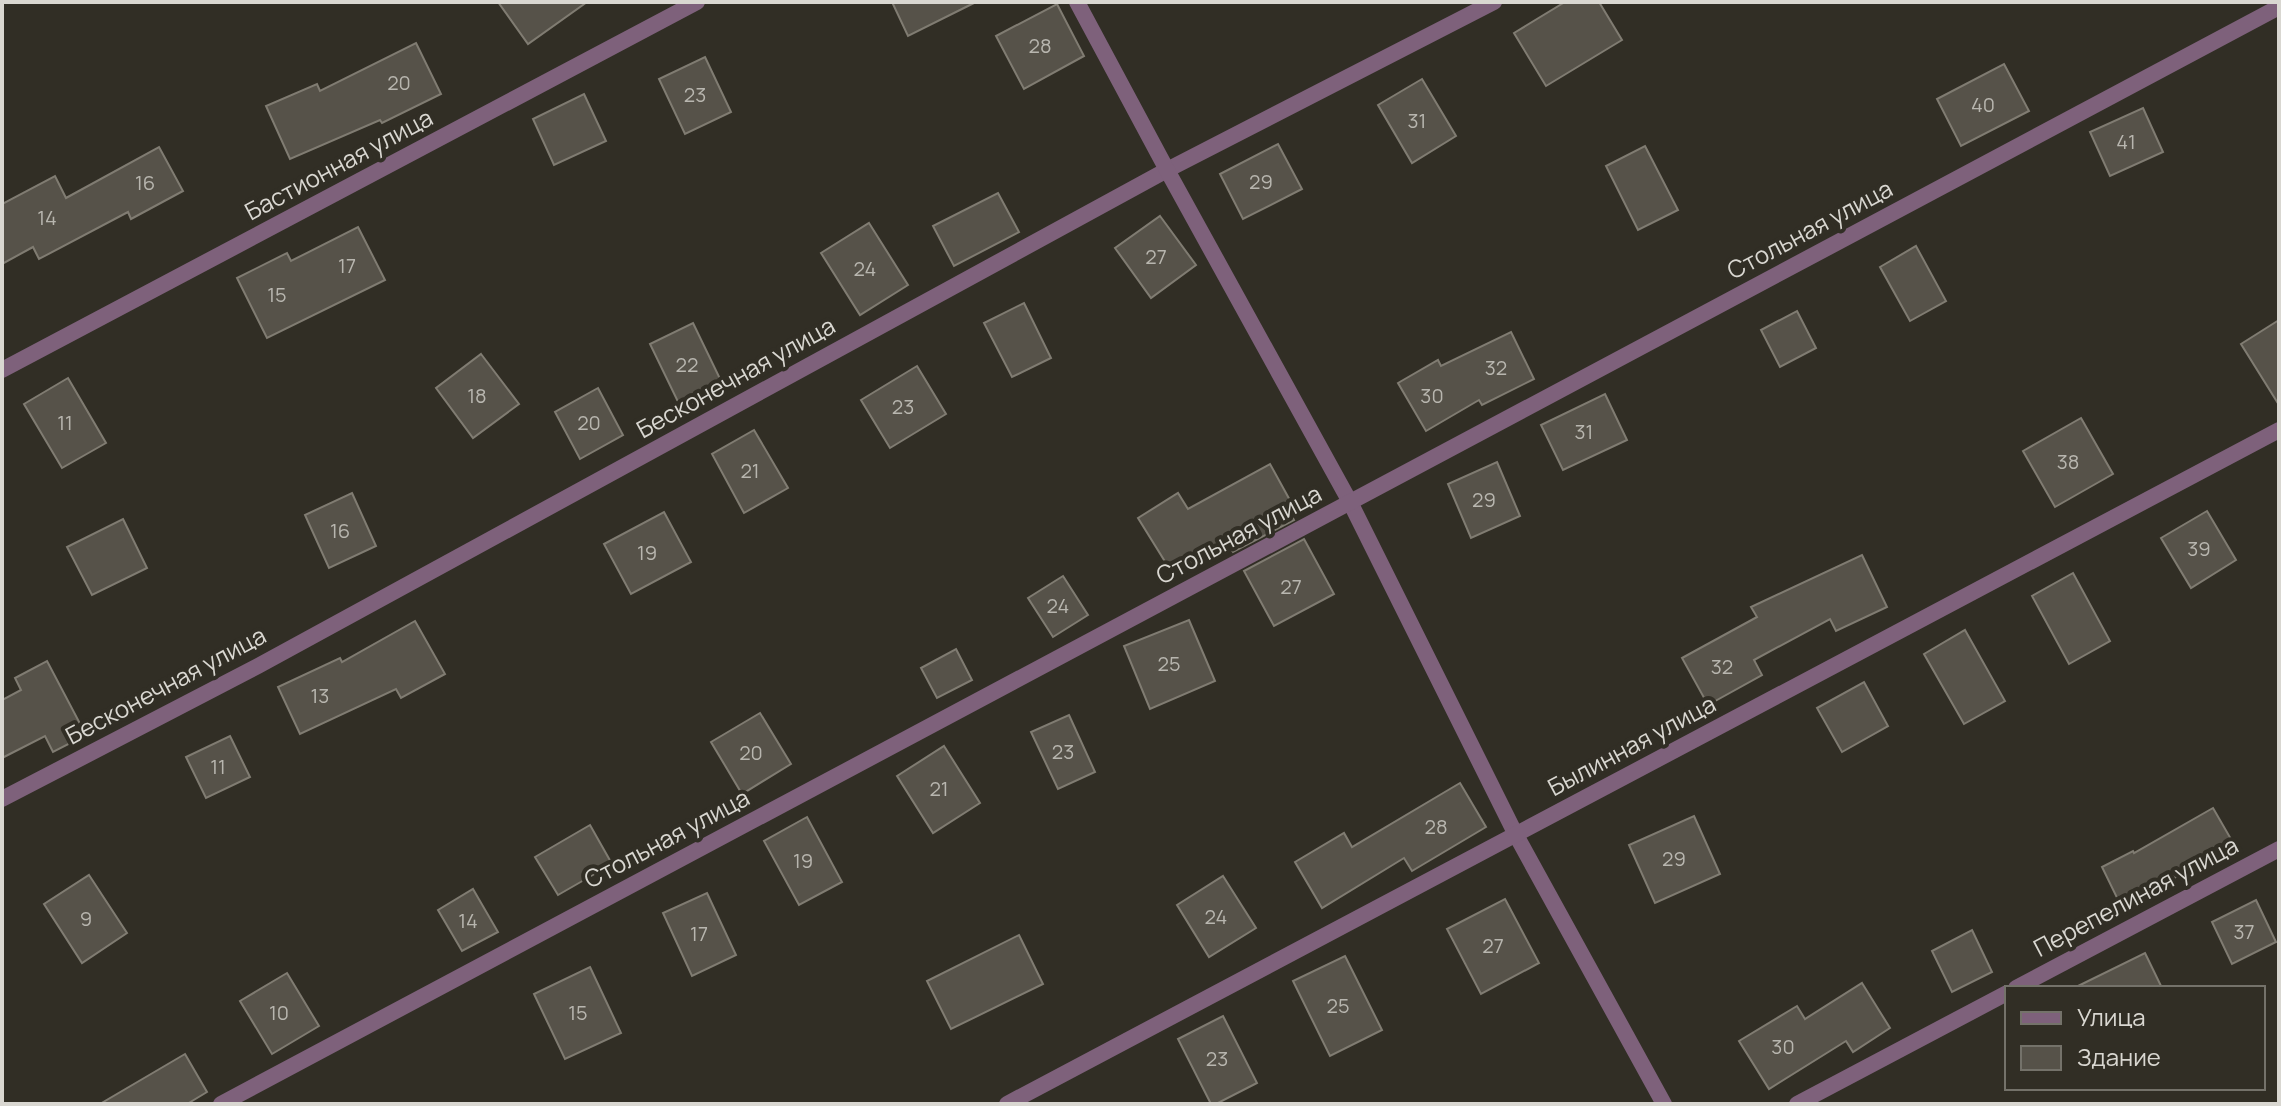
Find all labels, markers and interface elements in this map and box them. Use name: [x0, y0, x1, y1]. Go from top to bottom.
house number: 28: [1028, 32, 1052, 59]
house number: 20: [387, 69, 411, 96]
house number: 23: [684, 81, 706, 108]
house number: 40: [1971, 91, 1995, 118]
street label: Бастионная улица: [239, 100, 438, 227]
house number: 31: [1408, 107, 1426, 134]
house number: 41: [2116, 128, 2136, 155]
house number: 29: [1249, 168, 1273, 195]
house number: 16: [135, 169, 155, 196]
street label: Стольная улица: [1721, 171, 1898, 286]
house number: 14: [37, 204, 57, 231]
house number: 27: [1145, 243, 1167, 270]
house number: 17: [338, 252, 356, 279]
house number: 24: [854, 255, 876, 282]
house number: 15: [267, 281, 287, 308]
street label: Бесконечная улица: [630, 308, 840, 445]
house number: 22: [676, 351, 698, 378]
house number: 32: [1485, 354, 1507, 381]
house number: 18: [467, 382, 487, 409]
house number: 30: [1420, 382, 1444, 409]
house number: 23: [892, 393, 914, 420]
house number: 11: [57, 409, 73, 436]
house number: 20: [577, 409, 601, 436]
house number: 31: [1575, 418, 1593, 445]
house number: 38: [2057, 448, 2079, 475]
house number: 21: [740, 457, 760, 484]
street label: Стольная улица: [1150, 476, 1327, 591]
house number: 29: [1472, 486, 1496, 513]
house number: 16: [330, 517, 350, 544]
house number: 39: [2187, 535, 2211, 562]
house number: 19: [637, 539, 657, 566]
house number: 27: [1280, 573, 1302, 600]
house number: 24: [1047, 592, 1069, 619]
street label: Бесконечная улица: [59, 618, 271, 751]
house number: 25: [1158, 650, 1180, 677]
house number: 32: [1711, 653, 1733, 680]
house number: 13: [311, 682, 329, 709]
street label: Былинная улица: [1542, 687, 1721, 803]
house number: 23: [1052, 738, 1074, 765]
house number: 20: [739, 739, 763, 766]
house number: 11: [210, 753, 226, 780]
house number: 21: [929, 775, 949, 802]
street label: Стольная улица: [578, 780, 755, 895]
house number: 28: [1424, 813, 1448, 840]
street label: Перепелиная улица: [2027, 828, 2243, 964]
house number: 29: [1662, 845, 1686, 872]
house number: 19: [793, 847, 813, 874]
house number: 24: [1205, 903, 1227, 930]
house number: 9: [80, 905, 92, 932]
house number: 14: [458, 907, 478, 934]
house number: 37: [2233, 918, 2255, 945]
house number: 17: [690, 920, 708, 947]
house number: 27: [1482, 932, 1504, 959]
legend: [2005, 986, 2265, 1090]
house number: 25: [1327, 992, 1349, 1019]
house number: 10: [269, 999, 289, 1026]
house number: 15: [568, 999, 588, 1026]
text: Улица: [2077, 1000, 2146, 1033]
house number: 30: [1771, 1033, 1795, 1060]
text: Здание: [2077, 1040, 2161, 1073]
house number: 23: [1206, 1045, 1228, 1072]

